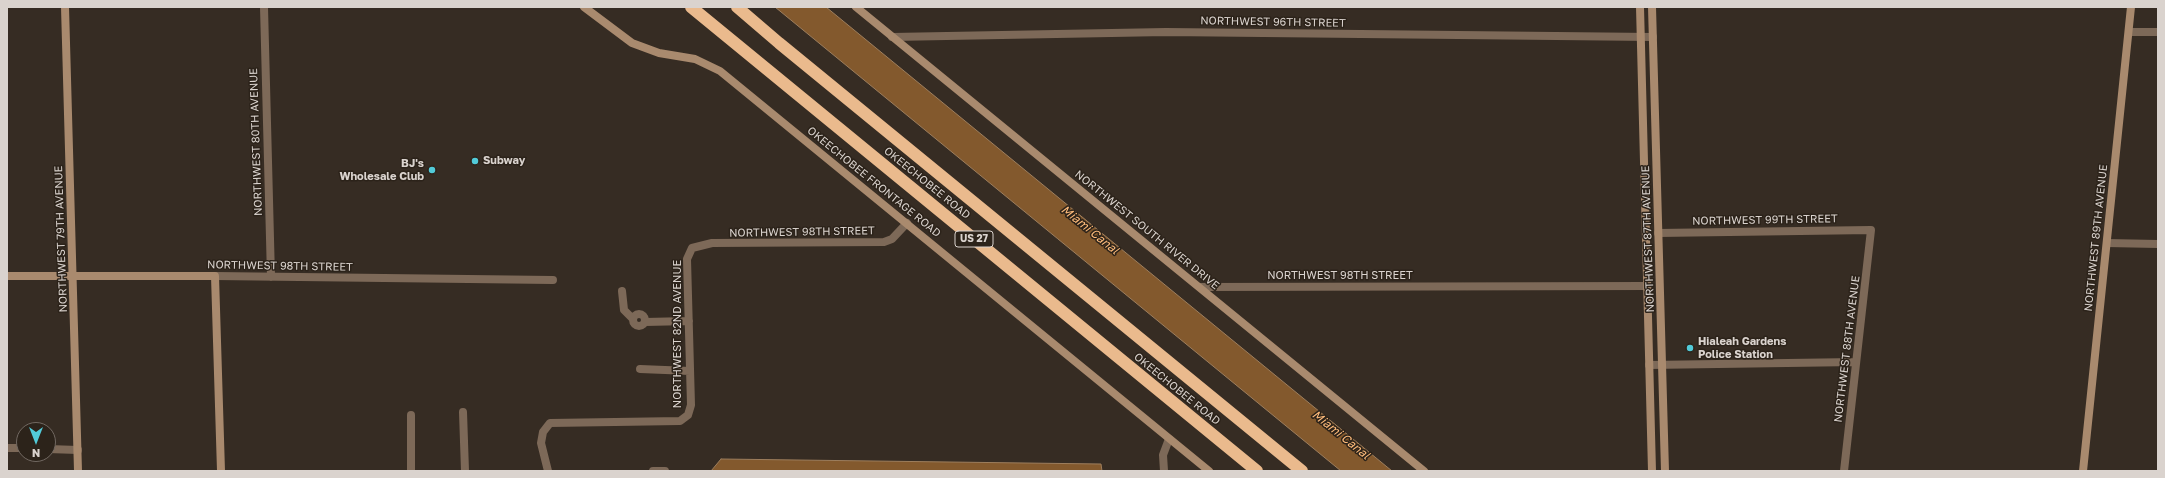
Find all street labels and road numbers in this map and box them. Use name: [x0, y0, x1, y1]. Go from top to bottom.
street label: NORTHWEST 96TH STREET: [1200, 14, 1346, 30]
street label: NORTHWEST 80TH AVENUE: [247, 68, 265, 216]
street label: OKEECHOBEE FRONTAGE ROAD: [805, 124, 943, 240]
street label: OKEECHOBEE ROAD: [881, 144, 973, 222]
street label: NORTHWEST 89TH AVENUE: [2082, 164, 2110, 312]
street label: NORTHWEST 79TH AVENUE: [52, 165, 70, 313]
street label: NORTHWEST 87TH AVENUE: [1639, 165, 1657, 313]
street label: NORTHWEST SOUTH RIVER DRIVE: [1072, 168, 1222, 292]
street label: NORTHWEST 99TH STREET: [1692, 212, 1838, 228]
street label: NORTHWEST 98TH STREET: [729, 224, 875, 240]
road number: US 27: [955, 231, 993, 247]
street label: NORTHWEST 98TH STREET: [207, 258, 353, 274]
street label: NORTHWEST 82ND AVENUE: [671, 260, 685, 408]
street label: NORTHWEST 98TH STREET: [1267, 269, 1413, 283]
street label: NORTHWEST 88TH AVENUE: [1831, 275, 1863, 423]
street label: OKEECHOBEE ROAD: [1131, 350, 1223, 428]

